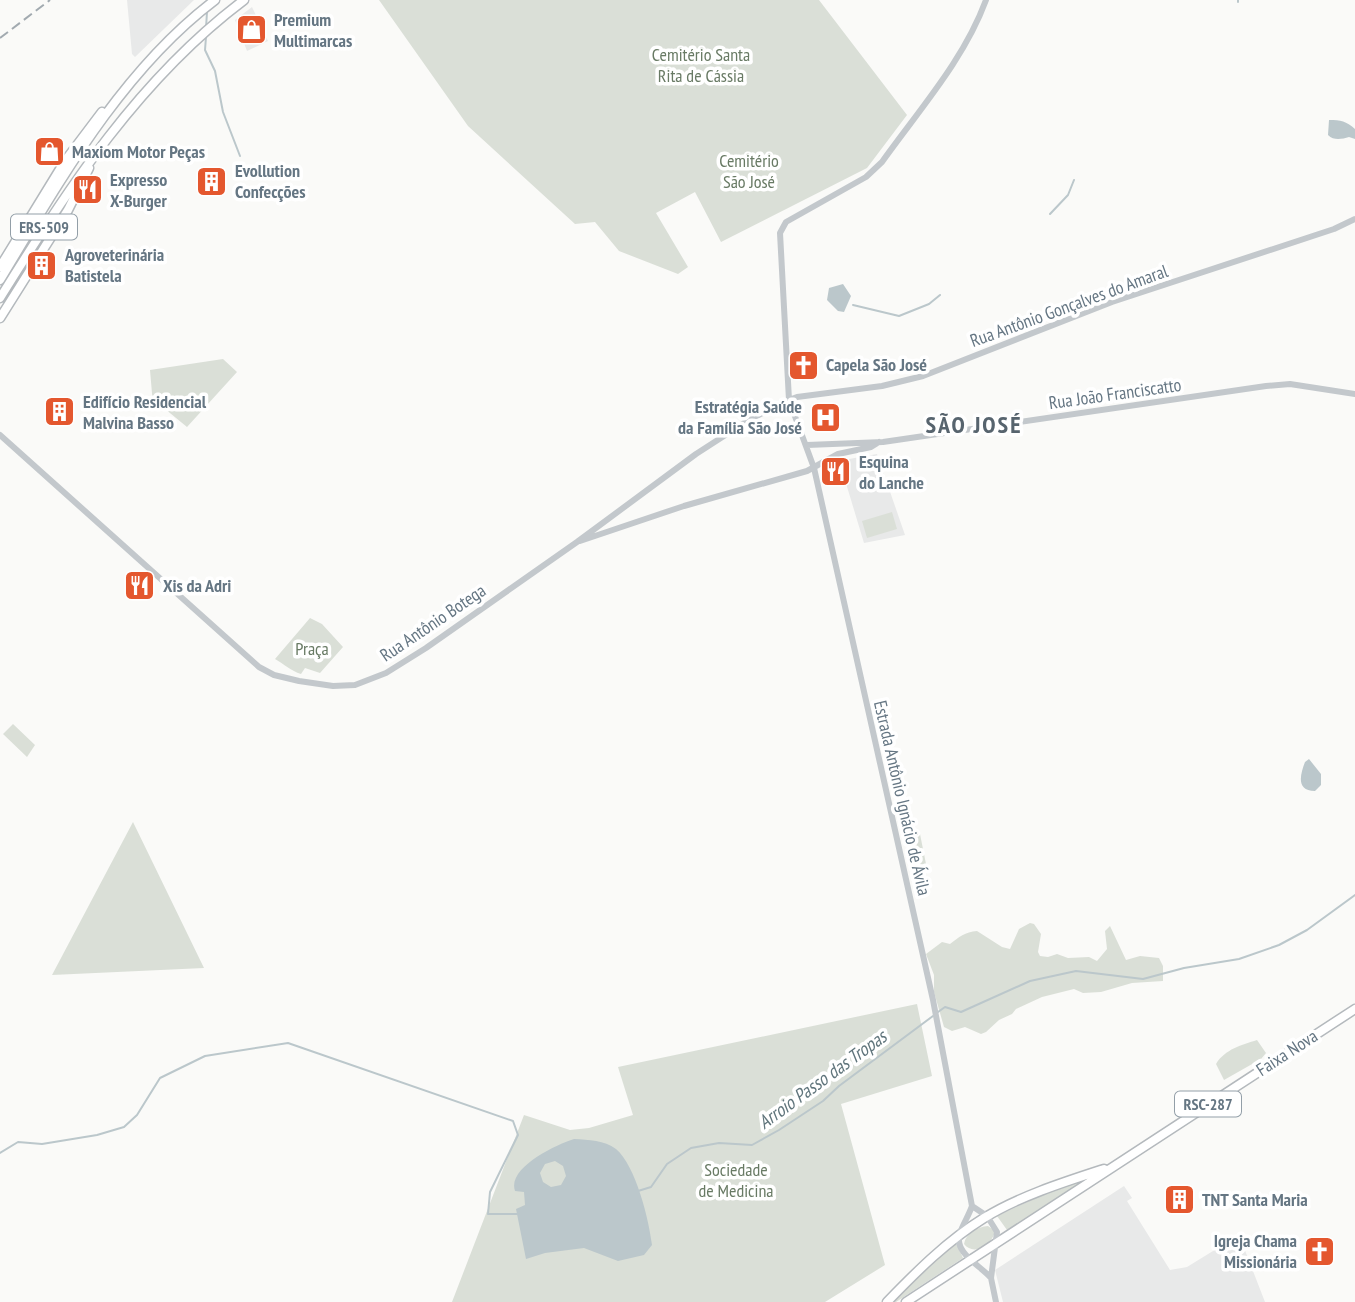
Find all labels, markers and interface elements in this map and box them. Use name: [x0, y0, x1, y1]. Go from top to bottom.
place label: Premium Multimarcas: [274, 8, 352, 52]
shop icon: Premium Multimarcas: [234, 13, 268, 47]
park label: Cemitério Santa Rita de Cássia: [652, 43, 750, 87]
shop icon: Maxiom Motor Peças: [32, 135, 66, 169]
place label: Maxiom Motor Peças: [72, 140, 205, 163]
park label: Cemitério São José: [719, 149, 779, 193]
place label: Evollution Confecções: [235, 159, 305, 203]
building icon: Evollution Confecções: [195, 164, 229, 198]
place label: Expresso X-Burger: [110, 168, 167, 212]
restaurant icon: Expresso X-Burger: [70, 173, 104, 207]
road number: ERS-509: [11, 215, 77, 240]
place label: Agroveterinária Batistela: [64, 243, 164, 287]
building icon: Agroveterinária Batistela: [25, 248, 59, 282]
street label: Rua Antônio Gonçalves do Amaral: [967, 259, 1172, 352]
church icon: Capela São José: [786, 348, 820, 382]
place label: Capela São José: [826, 353, 927, 376]
street label: Rua João Franciscatto: [1047, 373, 1183, 414]
place label: Edifício Residencial Malvina Basso: [83, 390, 207, 434]
building icon: Edifício Residencial Malvina Basso: [43, 395, 77, 429]
place label: Estratégia Saúde da Família São José: [678, 395, 802, 439]
hospital icon: Estratégia Saúde da Família São José: [808, 400, 842, 434]
district label: SÃO JOSÉ: [926, 409, 1022, 440]
place label: Esquina do Lanche: [859, 450, 924, 494]
restaurant icon: Esquina do Lanche: [819, 455, 853, 489]
restaurant icon: Xis da Adri: [123, 569, 157, 603]
place label: Xis da Adri: [163, 574, 231, 597]
street label: Rua Antônio Botega: [375, 579, 490, 666]
park label: Praça: [295, 637, 329, 660]
street label: Estrada Antônio Ignácio de Ávila: [869, 698, 936, 898]
water label: Arroio Passo das Tropas: [753, 1023, 892, 1134]
street label: Faixa Nova: [1252, 1024, 1322, 1081]
road number: RSC-287: [1175, 1092, 1241, 1116]
park label: Sociedade de Medicina: [698, 1158, 774, 1202]
building icon: TNT Santa Maria: [1162, 1183, 1196, 1217]
place label: TNT Santa Maria: [1202, 1188, 1308, 1211]
place label: Igreja Chama Missionária: [1214, 1229, 1297, 1273]
church icon: Igreja Chama Missionária: [1303, 1234, 1337, 1268]

